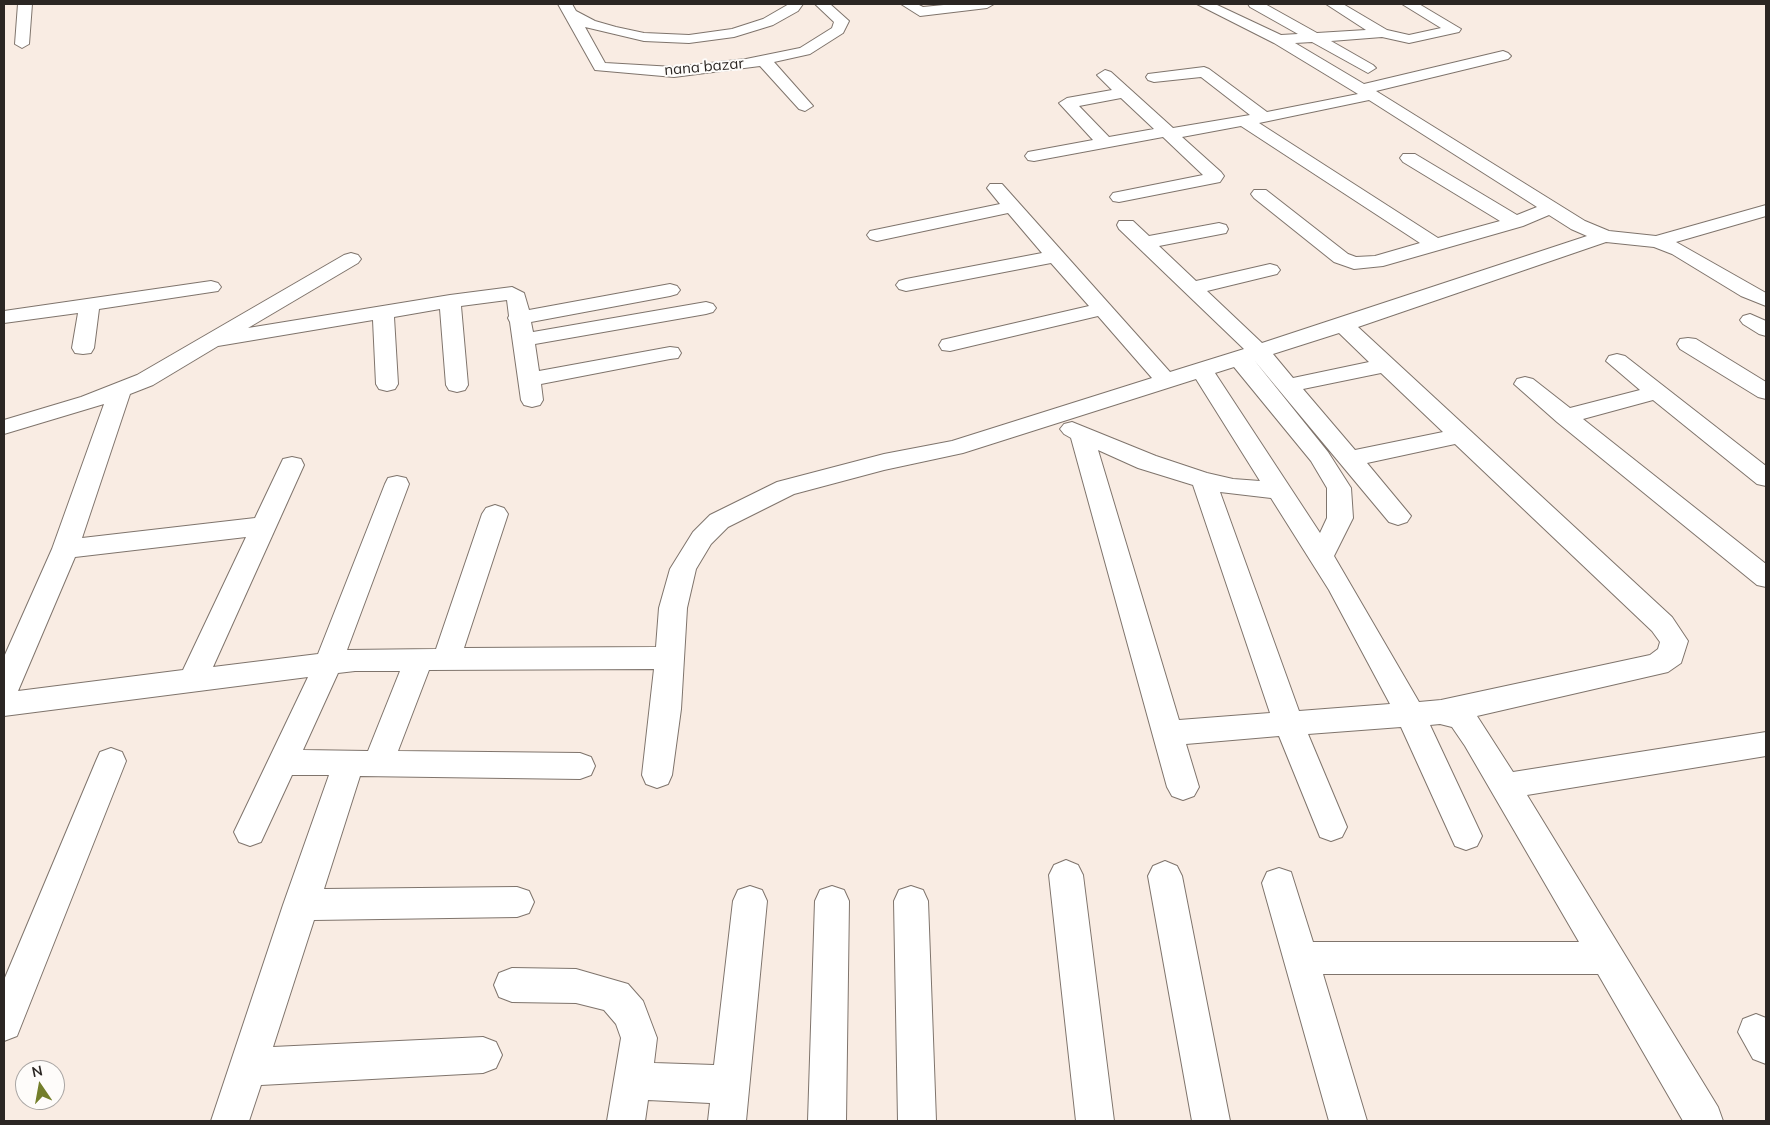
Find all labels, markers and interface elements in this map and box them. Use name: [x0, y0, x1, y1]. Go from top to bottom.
street label: nana bazar: [664, 55, 744, 79]
north arrow: [15, 1060, 65, 1110]
text: N: [30, 1061, 44, 1081]

